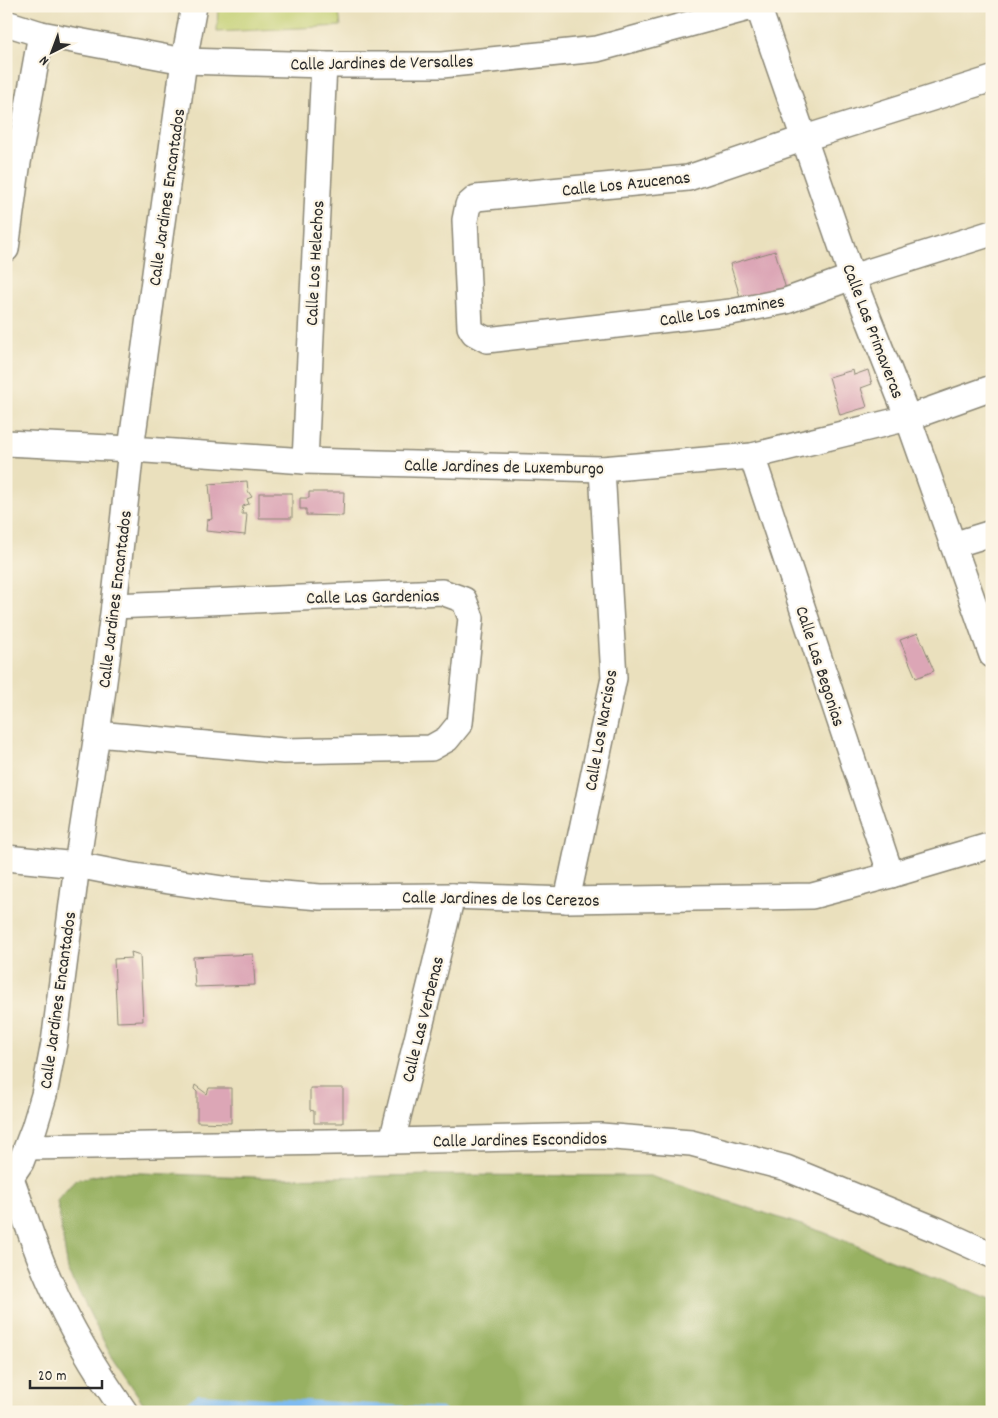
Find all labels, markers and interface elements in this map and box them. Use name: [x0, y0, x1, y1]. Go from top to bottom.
north arrow: [28, 28, 78, 78]
text: N: [35, 50, 54, 70]
street label: Calle Jardines de Versalles: [290, 50, 474, 79]
street label: Calle Jardines Encantados: [144, 107, 193, 288]
street label: Calle Los Azucenas: [561, 166, 692, 205]
street label: Calle Los Helechos: [301, 200, 332, 326]
street label: Calle Las Primaveras: [834, 261, 909, 403]
street label: Calle Los Jazmines: [658, 290, 787, 335]
street label: Calle Jardines de Luxemburgo: [404, 454, 604, 483]
street label: Calle Jardines Encantados: [93, 509, 140, 690]
street label: Calle Las Gardenias: [306, 585, 440, 612]
street label: Calle Las Begonias: [787, 603, 850, 730]
street label: Calle Los Narcisos: [579, 668, 625, 793]
street label: Calle Jardines de los Cerezos: [402, 886, 600, 915]
street label: Calle Jardines Encantados: [35, 910, 84, 1091]
street label: Calle Las Verbenas: [397, 954, 452, 1085]
street label: Calle Jardines Escondidos: [433, 1127, 607, 1156]
scale bar: [30, 1358, 102, 1390]
text: 20 m: [38, 1366, 66, 1388]

